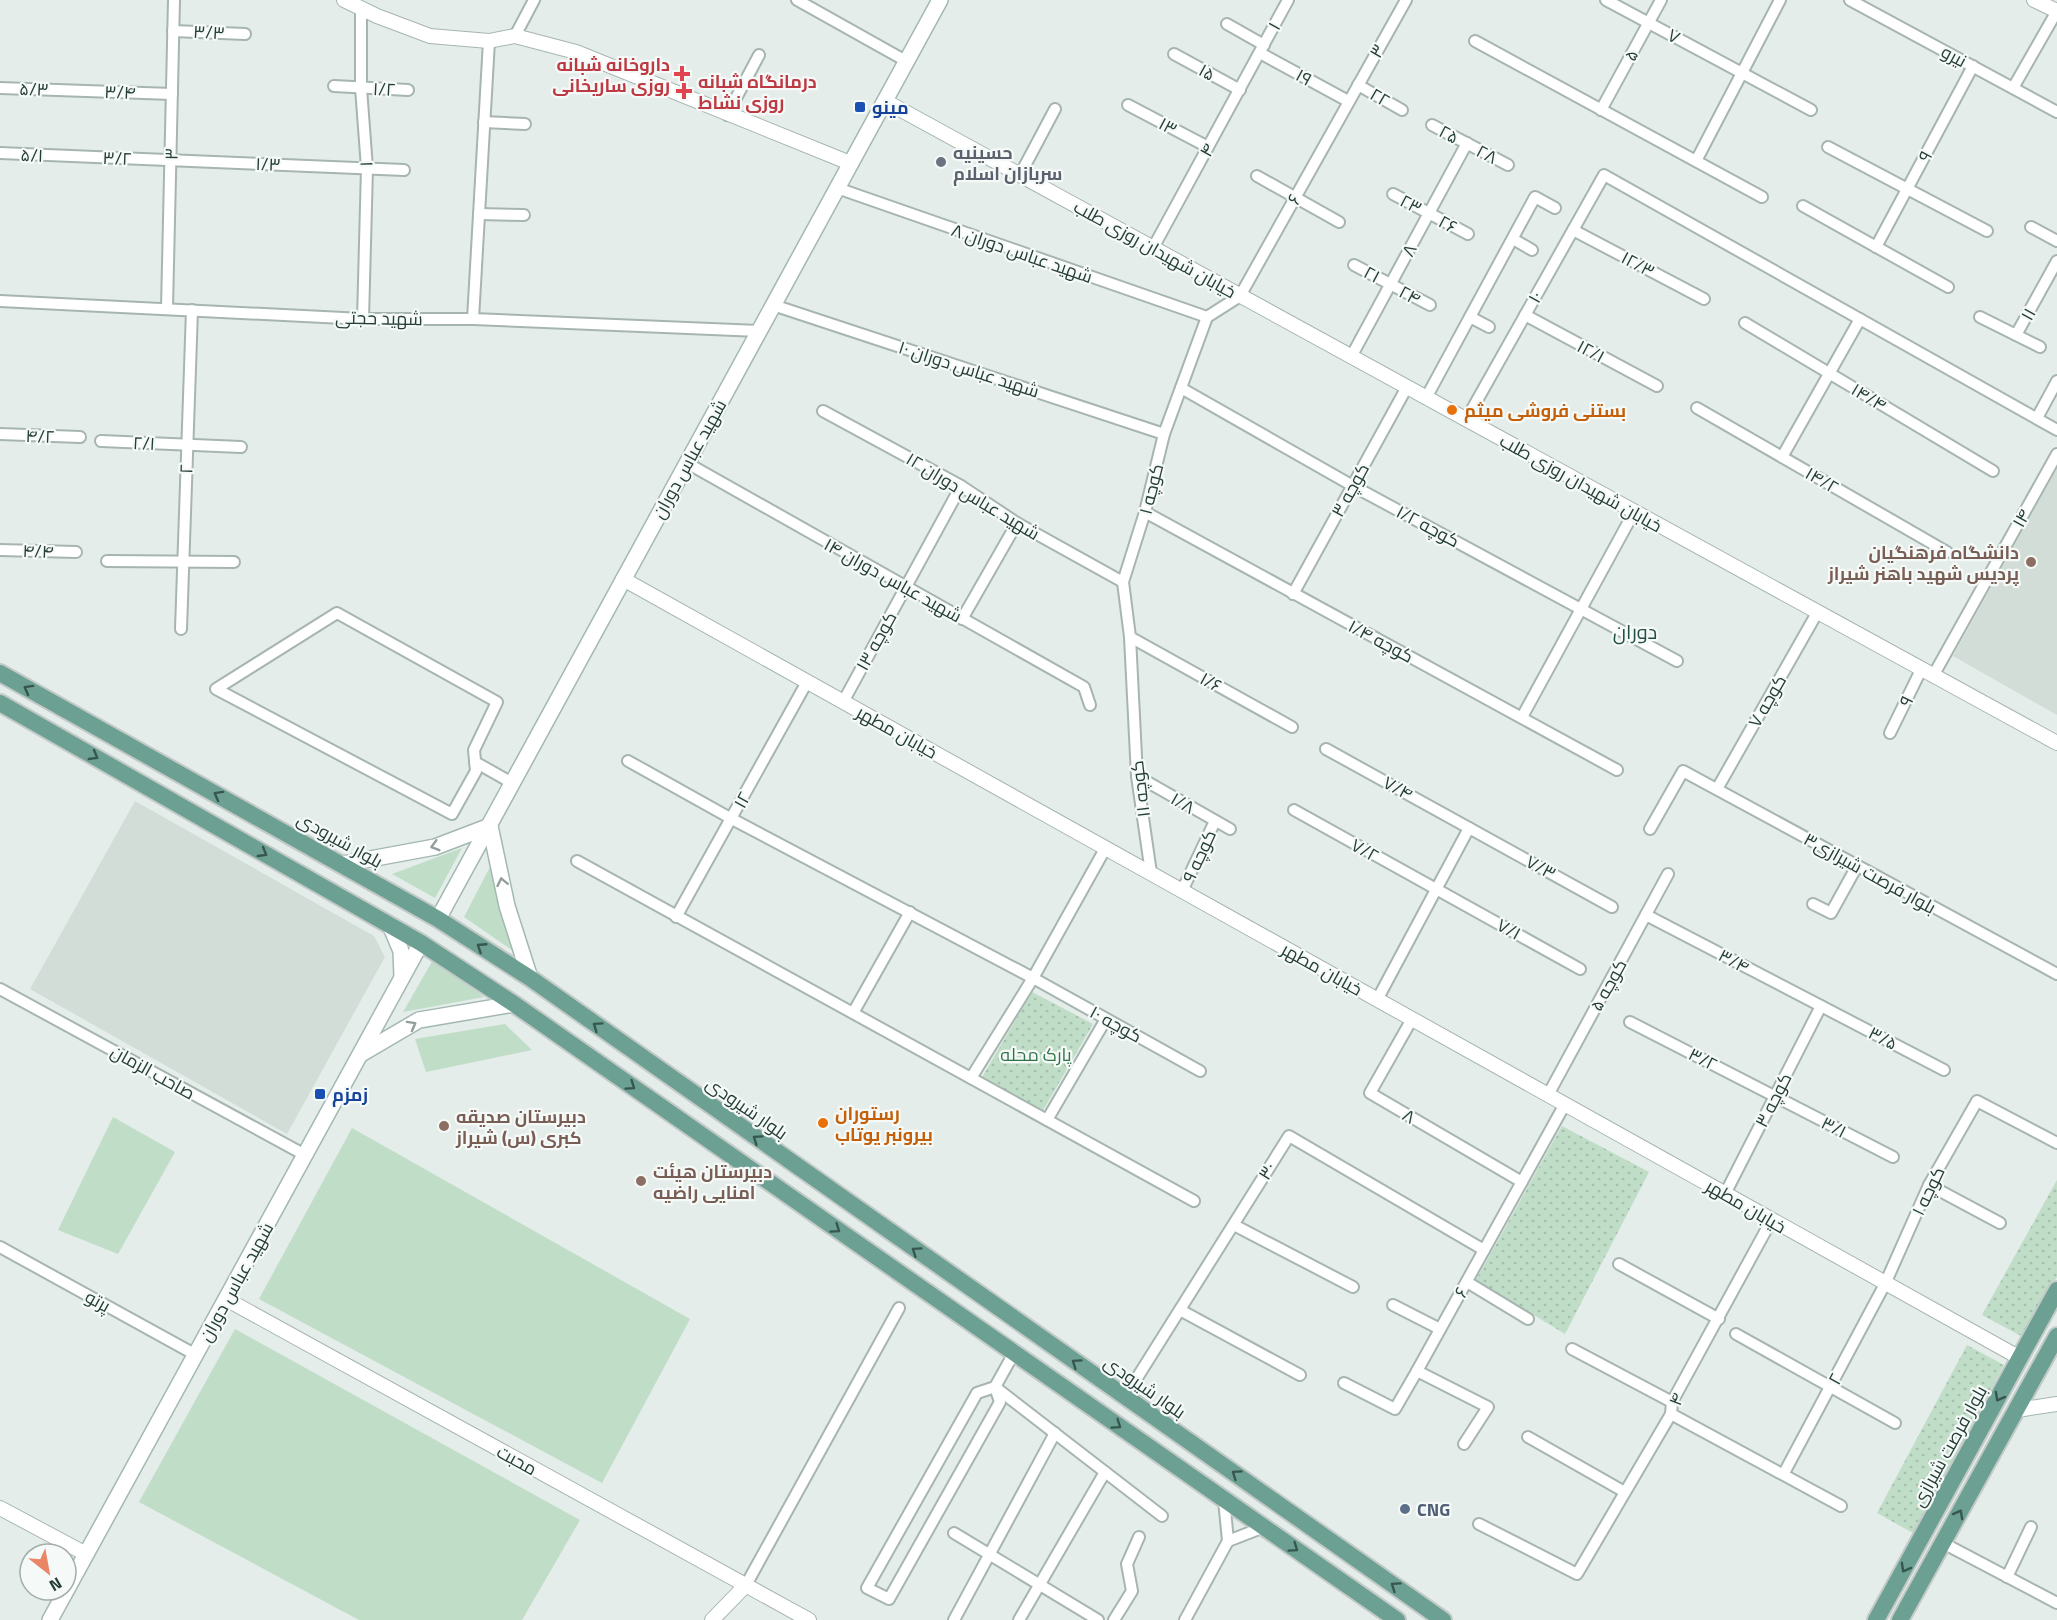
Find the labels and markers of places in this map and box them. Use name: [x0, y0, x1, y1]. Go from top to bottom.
place label: داروخانه شبانه روزی ساریخانی: [552, 51, 670, 99]
marker: داروخانه شبانه روزی ساریخانی: [675, 67, 689, 81]
place label: درمانگاه شبانه روزی نشاط: [698, 68, 817, 116]
marker: درمانگاه شبانه روزی نشاط: [675, 82, 693, 100]
place label: مینو: [872, 94, 909, 121]
marker: مینو: [853, 100, 867, 114]
place label: حسینیه سربازان اسلام: [953, 139, 1062, 187]
marker: حسینیه سربازان اسلام: [934, 155, 948, 169]
place label: بستنی فروشی میثم: [1464, 397, 1626, 424]
marker: بستنی فروشی میثم: [1445, 403, 1459, 417]
place label: دانشگاه فرهنگیان پردیس شهید باهنر شیراز: [1827, 539, 2019, 587]
marker: دانشگاه فرهنگیان پردیس شهید باهنر شیراز: [2024, 555, 2038, 569]
place label: زمزم: [332, 1081, 368, 1108]
marker: زمزم: [313, 1087, 327, 1101]
place label: رستوران بیرونبر یوتاب: [835, 1100, 933, 1148]
place label: دبیرستان صدیقه کبری (س) شیراز: [455, 1103, 586, 1151]
marker: رستوران بیرونبر یوتاب: [816, 1116, 830, 1130]
marker: دبیرستان صدیقه کبری (س) شیراز: [437, 1119, 451, 1133]
place label: دبیرستان هیئت امنایی راضیه: [653, 1158, 772, 1206]
marker: دبیرستان هیئت امنایی راضیه: [634, 1174, 648, 1188]
place label: CNG: [1417, 1496, 1450, 1523]
marker: CNG: [1398, 1502, 1412, 1516]

